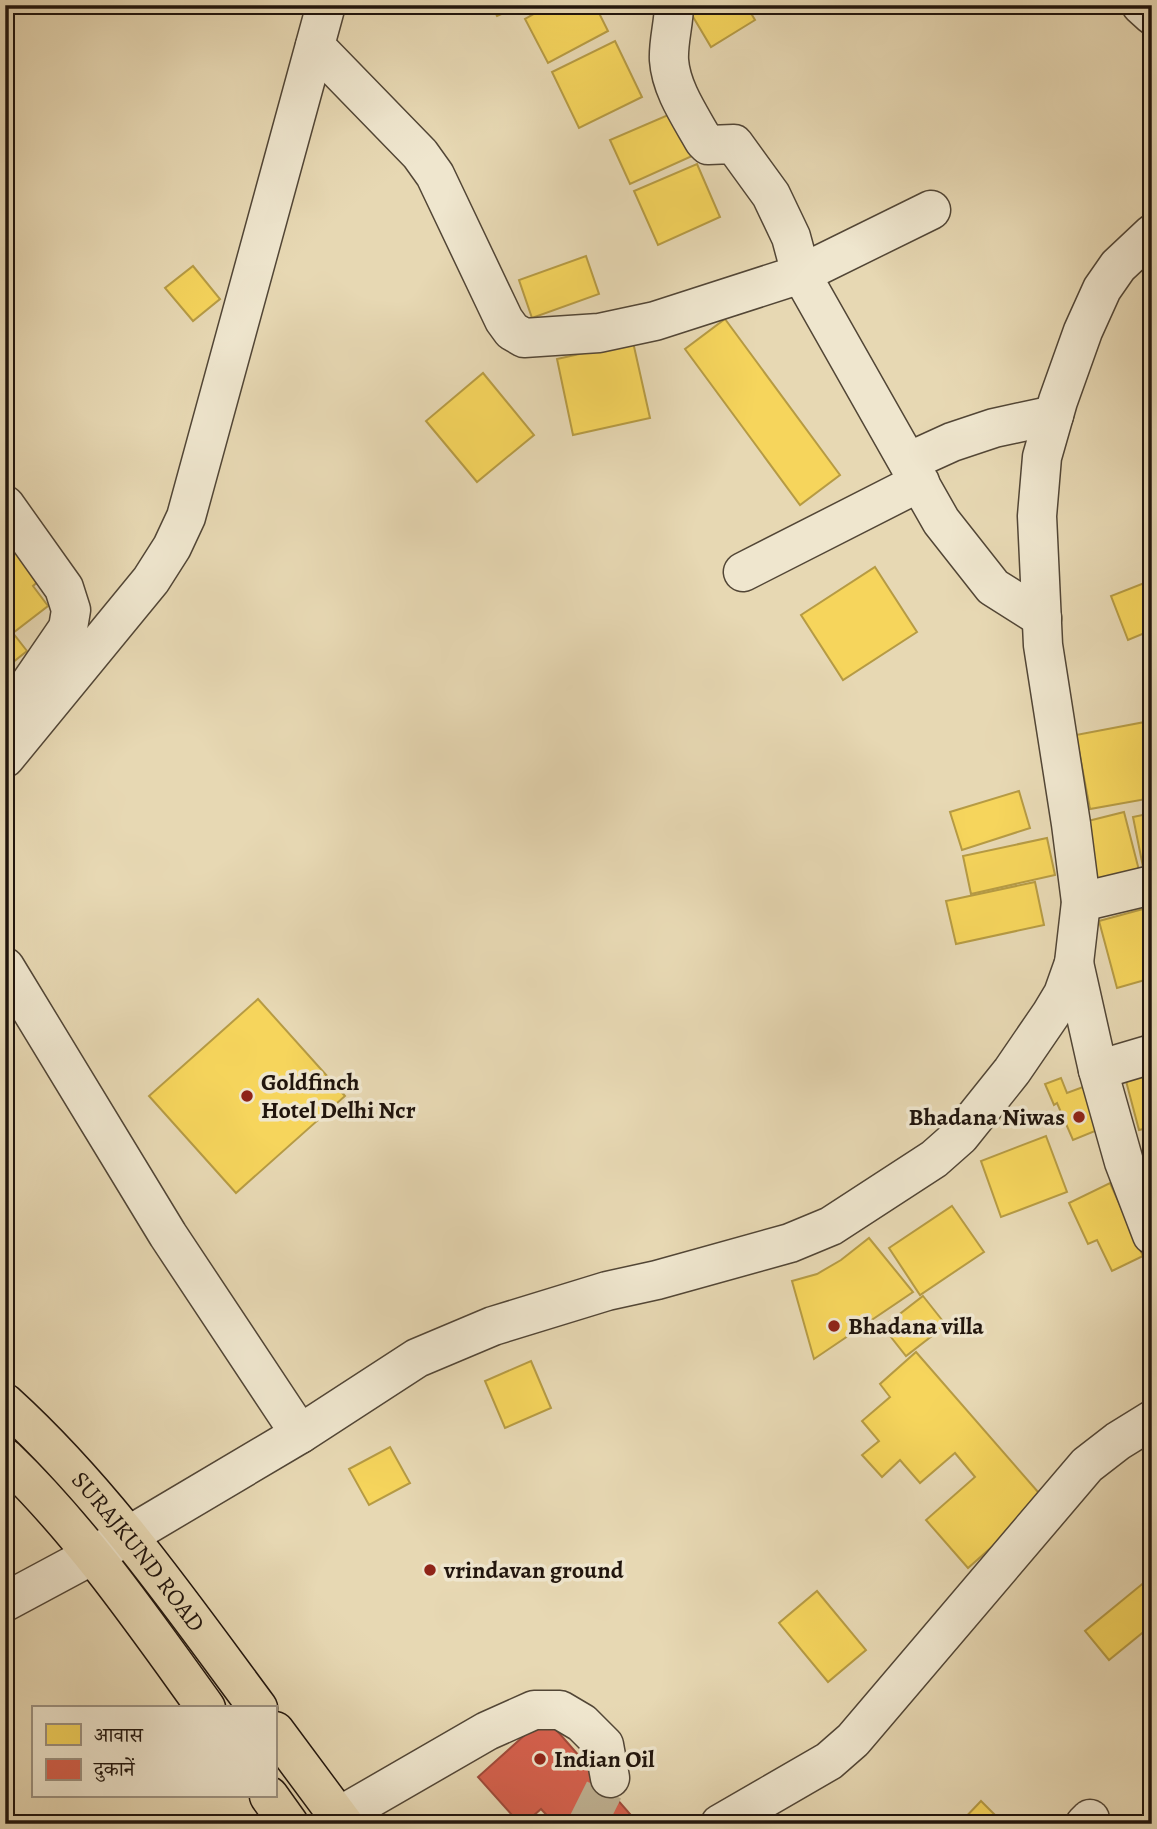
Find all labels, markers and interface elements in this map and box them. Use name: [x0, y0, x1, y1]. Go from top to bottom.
place label: Goldfinch Hotel Delhi Ncr: [261, 1066, 416, 1126]
marker: Goldfinch Hotel Delhi Ncr: [239, 1088, 255, 1104]
place label: Bhadana Niwas: [908, 1101, 1065, 1133]
marker: Bhadana Niwas: [1071, 1109, 1087, 1125]
place label: Bhadana villa: [848, 1310, 984, 1342]
marker: Bhadana villa: [826, 1318, 842, 1334]
street label: SURAJKUND ROAD: [64, 1464, 212, 1638]
place label: vrindavan ground: [443, 1554, 624, 1586]
marker: vrindavan ground: [422, 1562, 438, 1578]
legend: [32, 1706, 276, 1798]
text: आवास: [94, 1721, 144, 1749]
place label: Indian Oil: [554, 1743, 655, 1775]
marker: Indian Oil: [532, 1751, 548, 1767]
text: दुकानें: [93, 1755, 136, 1783]

